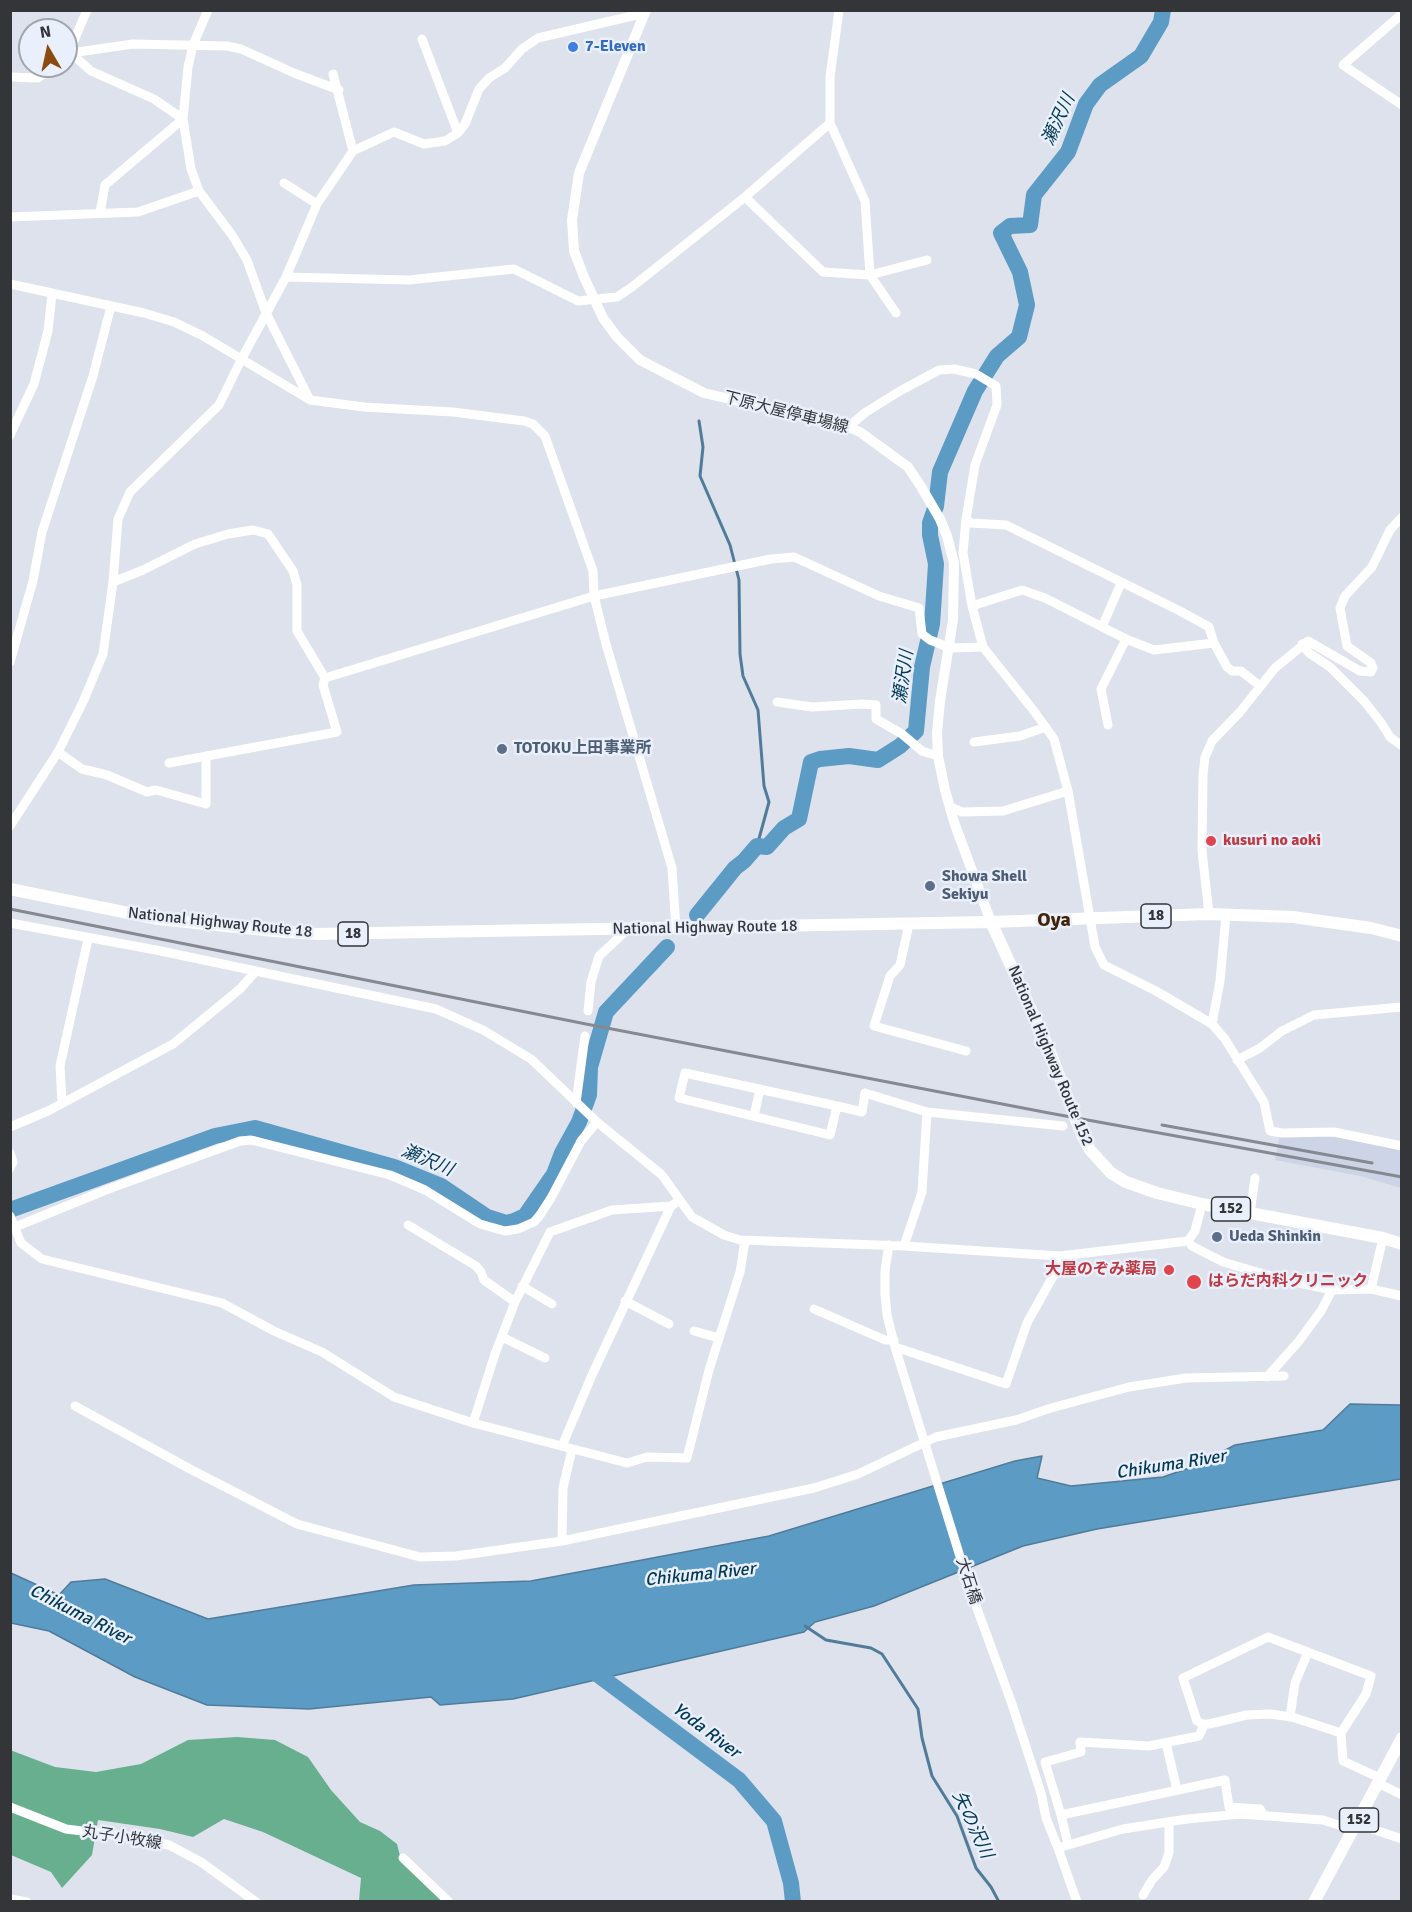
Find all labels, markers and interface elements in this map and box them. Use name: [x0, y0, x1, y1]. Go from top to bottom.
north arrow: [18, 18, 78, 78]
text: N: [38, 21, 53, 43]
place label: 7-Eleven: [585, 37, 646, 57]
marker: 7-Eleven: [566, 40, 580, 54]
water label: 瀬沢川: [1038, 91, 1080, 149]
street label: 下原大屋停車場線: [722, 388, 850, 438]
water label: 瀬沢川: [890, 649, 918, 705]
place label: TOTOKU上田事業所: [514, 739, 651, 759]
marker: TOTOKU上田事業所: [495, 742, 509, 756]
place label: kusuri no aoki: [1223, 831, 1321, 851]
marker: kusuri no aoki: [1204, 834, 1218, 848]
place label: Showa Shell Sekiyu: [942, 867, 1027, 905]
marker: Showa Shell Sekiyu: [923, 879, 937, 893]
street label: National Highway Route 18: [127, 904, 313, 942]
road number: 18: [1141, 904, 1171, 928]
district label: Oya: [1037, 909, 1071, 933]
street label: National Highway Route 18: [612, 917, 798, 939]
road number: 18: [338, 922, 368, 946]
street label: National Highway Route 152: [1003, 963, 1097, 1149]
water label: 瀬沢川: [398, 1141, 456, 1181]
road number: 152: [1212, 1197, 1250, 1221]
place label: Ueda Shinkin: [1229, 1227, 1321, 1247]
marker: Ueda Shinkin: [1210, 1230, 1224, 1244]
place label: 大屋のぞみ薬局: [1045, 1260, 1157, 1280]
marker: 大屋のぞみ薬局: [1162, 1263, 1176, 1277]
place label: はらだ内科クリニック: [1208, 1272, 1368, 1292]
marker: はらだ内科クリニック: [1185, 1273, 1203, 1291]
water label: Chikuma River: [1115, 1446, 1227, 1484]
street label: 大石橋: [951, 1555, 985, 1607]
water label: Chikuma River: [644, 1558, 756, 1592]
water label: Chikuma River: [26, 1580, 134, 1650]
water label: Yoda River: [668, 1699, 744, 1763]
water label: 矢の沢川: [947, 1788, 997, 1862]
road number: 152: [1340, 1808, 1378, 1832]
street label: 丸子小牧線: [81, 1822, 163, 1854]

